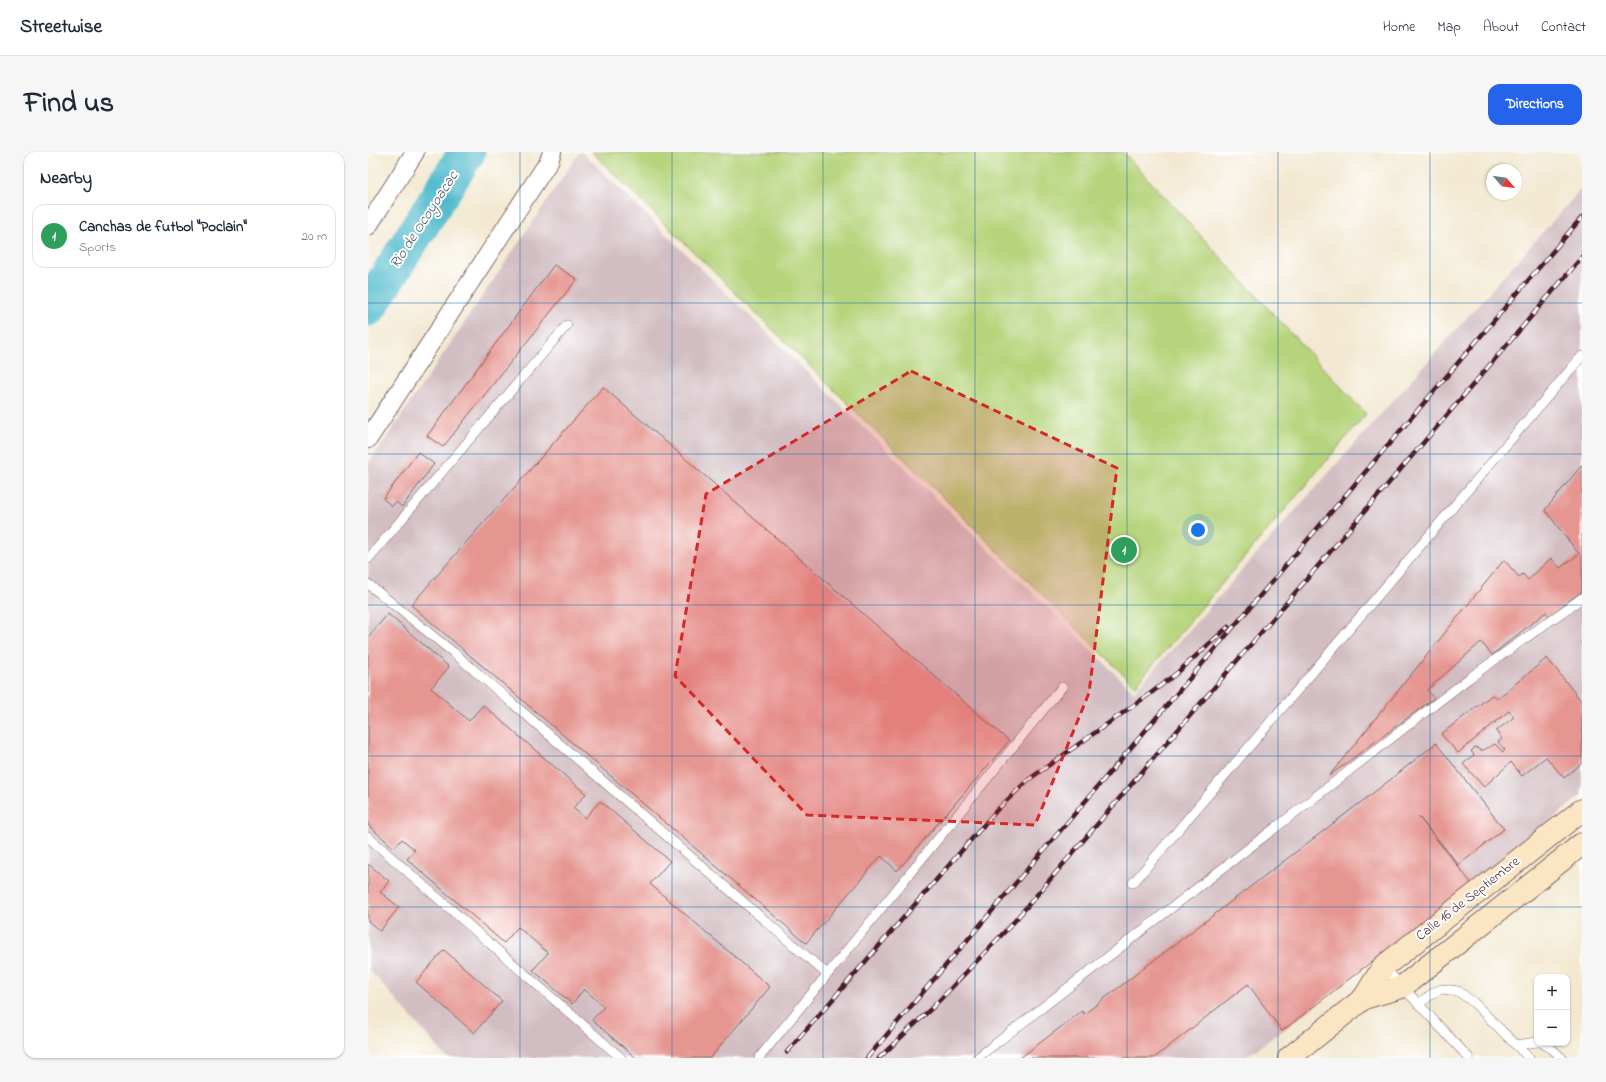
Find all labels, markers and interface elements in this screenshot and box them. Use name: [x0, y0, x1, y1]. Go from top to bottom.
text: Streetwise: [20, 14, 102, 41]
text: Home: [1383, 17, 1415, 38]
text: Map: [1437, 17, 1461, 38]
text: About: [1483, 17, 1519, 38]
text: Contact: [1541, 17, 1586, 38]
text: Find us: [24, 84, 114, 125]
button: Directions: [1488, 84, 1582, 125]
north arrow: [1486, 164, 1522, 200]
text: Nearby: [40, 166, 92, 191]
water label: Rio de Ocoyoacac: [384, 166, 465, 273]
text: Canchas de futbol "Poclain": [79, 216, 247, 238]
text: 1: [52, 227, 56, 246]
text: 20 m: [302, 227, 327, 246]
text: Sports: [79, 238, 116, 257]
your location: [1188, 520, 1208, 540]
pin: 1: [1111, 535, 1137, 565]
street label: Calle 16 de Septiembre: [1412, 851, 1525, 946]
map controls: [1534, 974, 1570, 1046]
button: +: [1534, 974, 1570, 1010]
button: −: [1534, 1010, 1570, 1046]

